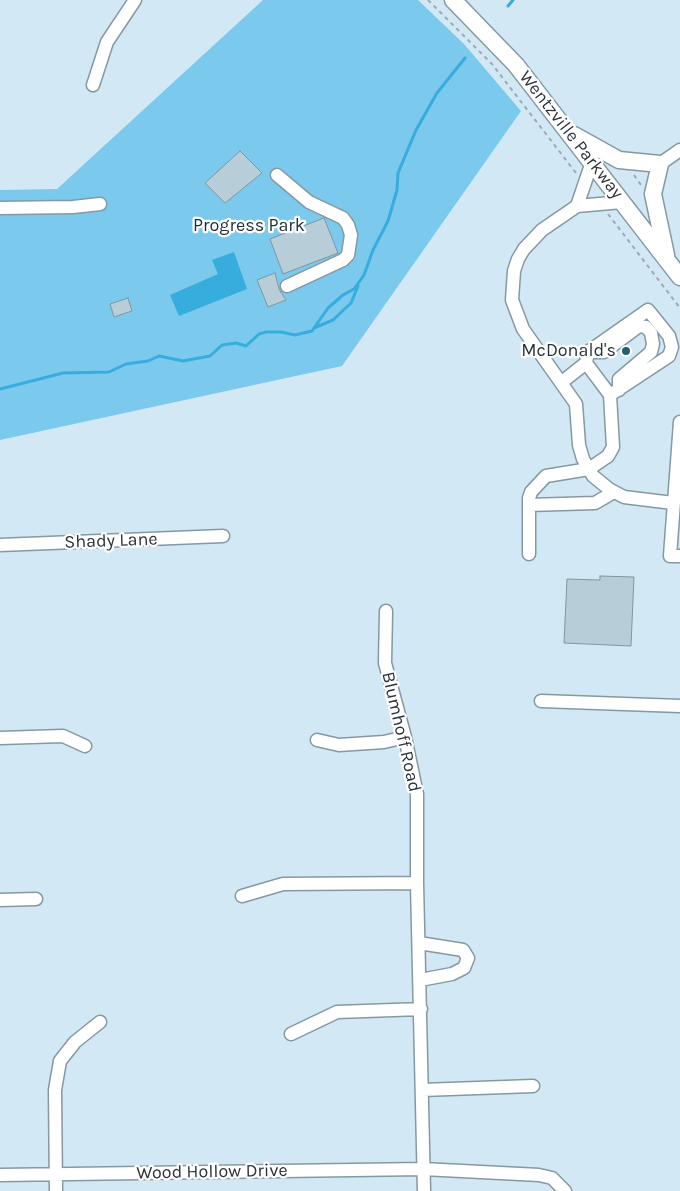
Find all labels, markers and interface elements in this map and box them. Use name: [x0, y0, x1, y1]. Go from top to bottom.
street label: Wentzville Parkway: [514, 67, 628, 203]
park label: Progress Park: [193, 215, 305, 237]
place label: McDonald's: [521, 340, 616, 362]
marker: McDonald's: [620, 345, 632, 357]
street label: Shady Lane: [64, 529, 158, 553]
street label: Blumhoff Road: [377, 670, 425, 794]
street label: Wood Hollow Drive: [136, 1160, 288, 1184]

